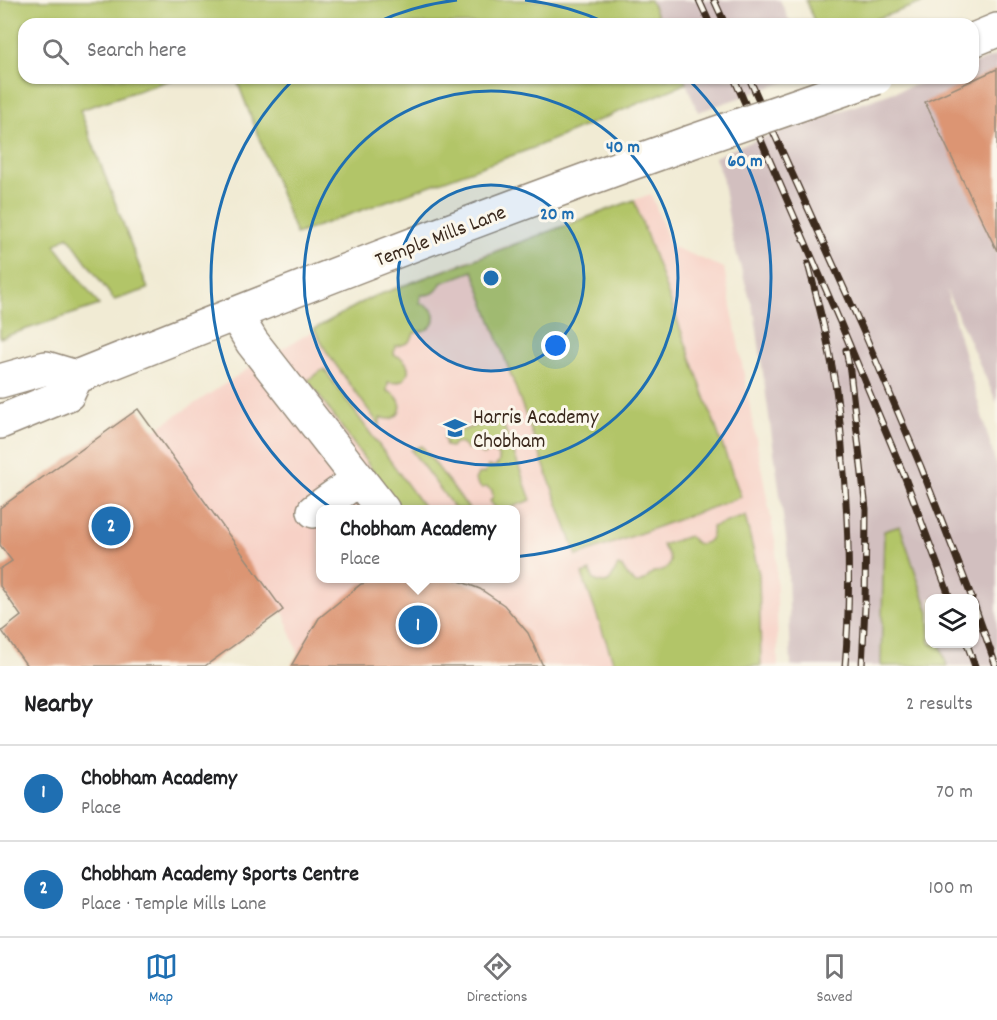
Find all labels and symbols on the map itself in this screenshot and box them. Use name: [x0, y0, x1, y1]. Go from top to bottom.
text: 40 m: [606, 136, 640, 161]
text: 60 m: [727, 150, 763, 175]
street label: Temple Mills Lane: [371, 199, 511, 277]
text: 20 m: [540, 203, 574, 228]
centre of rings: [481, 268, 501, 288]
your location: [541, 331, 570, 360]
place label: Harris Academy Chobham: [473, 404, 599, 458]
school or university icon: Harris Academy Chobham: [442, 415, 468, 441]
pin: 2: [92, 504, 130, 548]
pin: 1: [398, 602, 438, 648]

